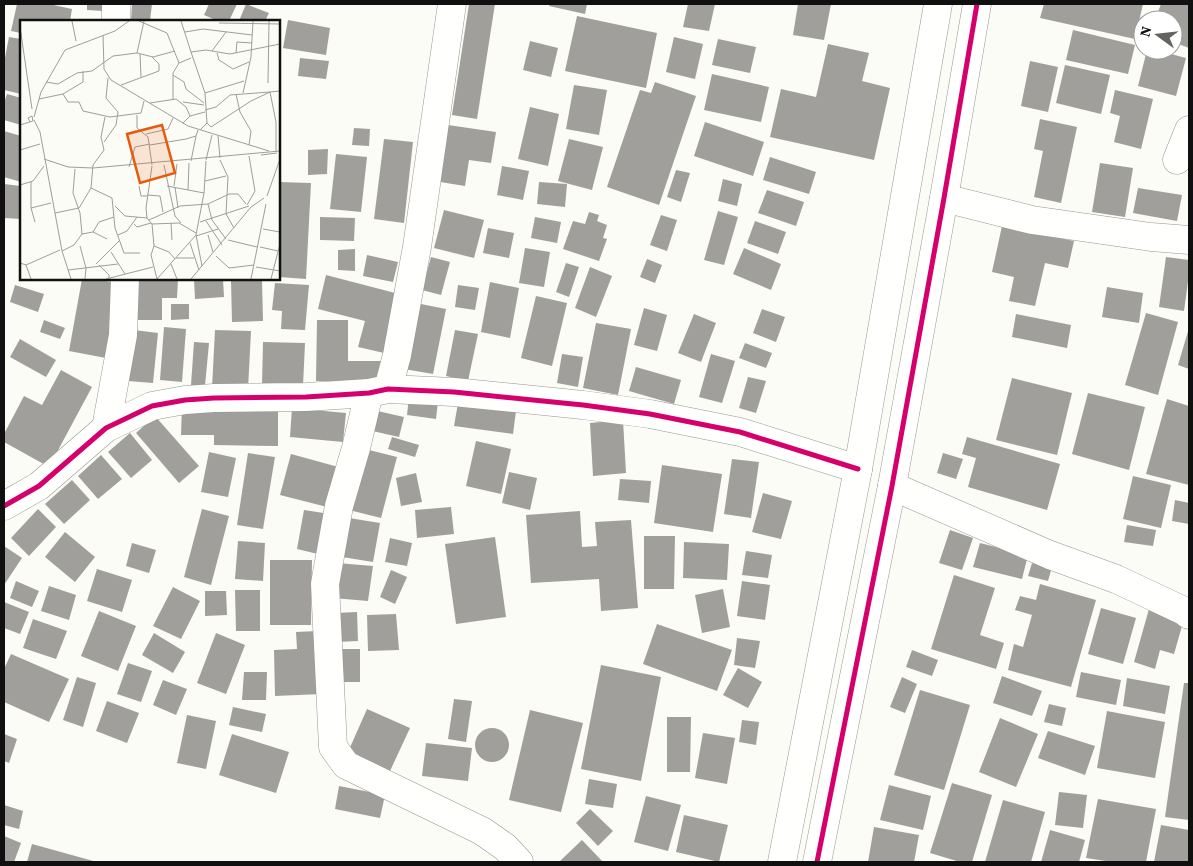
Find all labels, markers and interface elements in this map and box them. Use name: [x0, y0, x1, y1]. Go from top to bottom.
north arrow: [1133, 10, 1183, 60]
inset map: [20, 20, 280, 280]
text: N: [1134, 24, 1156, 39]

